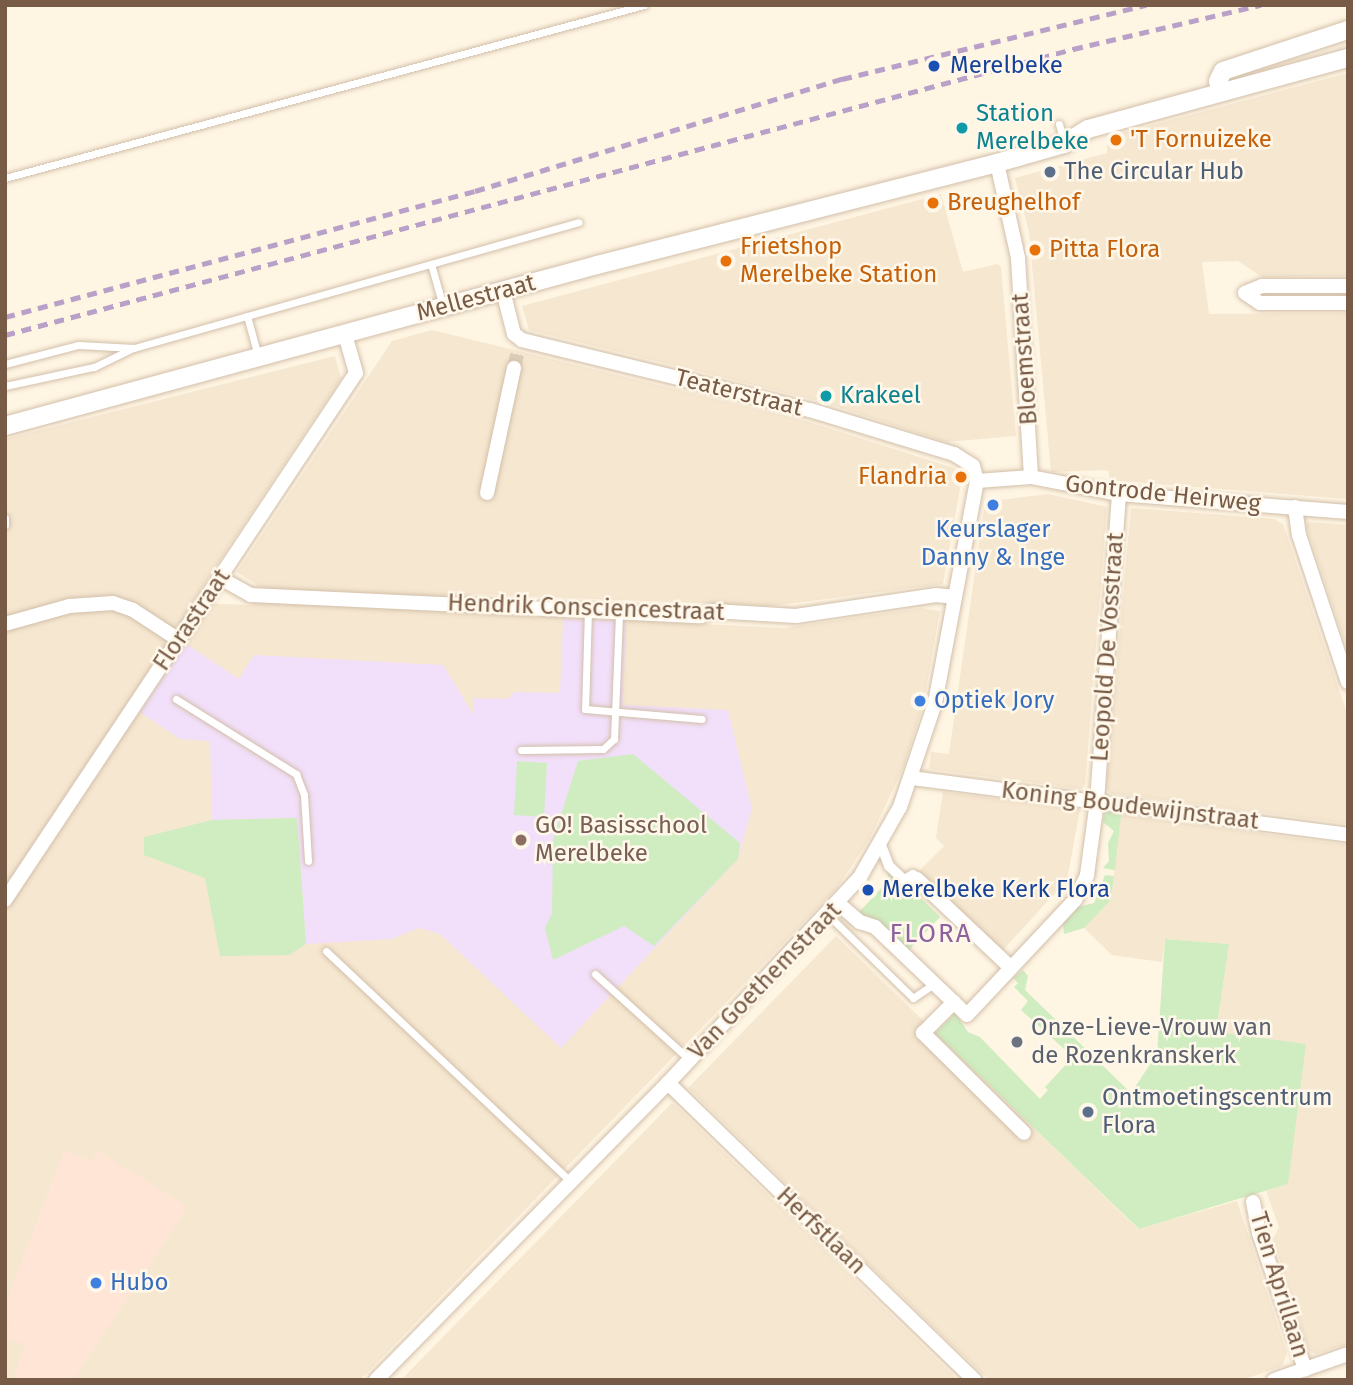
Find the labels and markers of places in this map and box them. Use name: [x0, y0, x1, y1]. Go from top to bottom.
place label: Merelbeke: [950, 52, 1063, 80]
marker: Merelbeke: [924, 56, 944, 76]
place label: Station Merelbeke: [976, 100, 1089, 156]
marker: Station Merelbeke: [954, 120, 970, 136]
place label: 'T Fornuizeke: [1130, 126, 1272, 154]
marker: 'T Fornuizeke: [1108, 132, 1124, 148]
place label: The Circular Hub: [1064, 158, 1244, 186]
marker: The Circular Hub: [1042, 164, 1058, 180]
place label: Breughelhof: [947, 189, 1080, 217]
marker: Breughelhof: [925, 195, 941, 211]
place label: Frietshop Merelbeke Station: [740, 233, 937, 289]
place label: Pitta Flora: [1049, 236, 1160, 264]
marker: Pitta Flora: [1027, 242, 1043, 258]
marker: Frietshop Merelbeke Station: [718, 253, 734, 269]
place label: Krakeel: [840, 382, 921, 410]
marker: Krakeel: [818, 388, 834, 404]
place label: Flandria: [858, 463, 947, 491]
marker: Flandria: [953, 469, 969, 485]
marker: Keurslager Danny & Inge: [985, 497, 1001, 513]
place label: Keurslager Danny & Inge: [921, 516, 1065, 572]
place label: Optiek Jory: [934, 687, 1054, 715]
marker: Optiek Jory: [912, 693, 928, 709]
place label: GO! Basisschool Merelbeke: [535, 812, 707, 868]
marker: GO! Basisschool Merelbeke: [513, 832, 529, 848]
place label: Merelbeke Kerk Flora: [882, 876, 1110, 904]
marker: Merelbeke Kerk Flora: [860, 882, 876, 898]
place label: Onze-Lieve-Vrouw van de Rozenkranskerk: [1031, 1014, 1272, 1070]
marker: Onze-Lieve-Vrouw van de Rozenkranskerk: [1009, 1034, 1025, 1050]
place label: Ontmoetingscentrum Flora: [1102, 1084, 1333, 1140]
marker: Ontmoetingscentrum Flora: [1080, 1104, 1096, 1120]
place label: Hubo: [110, 1269, 169, 1297]
marker: Hubo: [88, 1275, 104, 1291]

